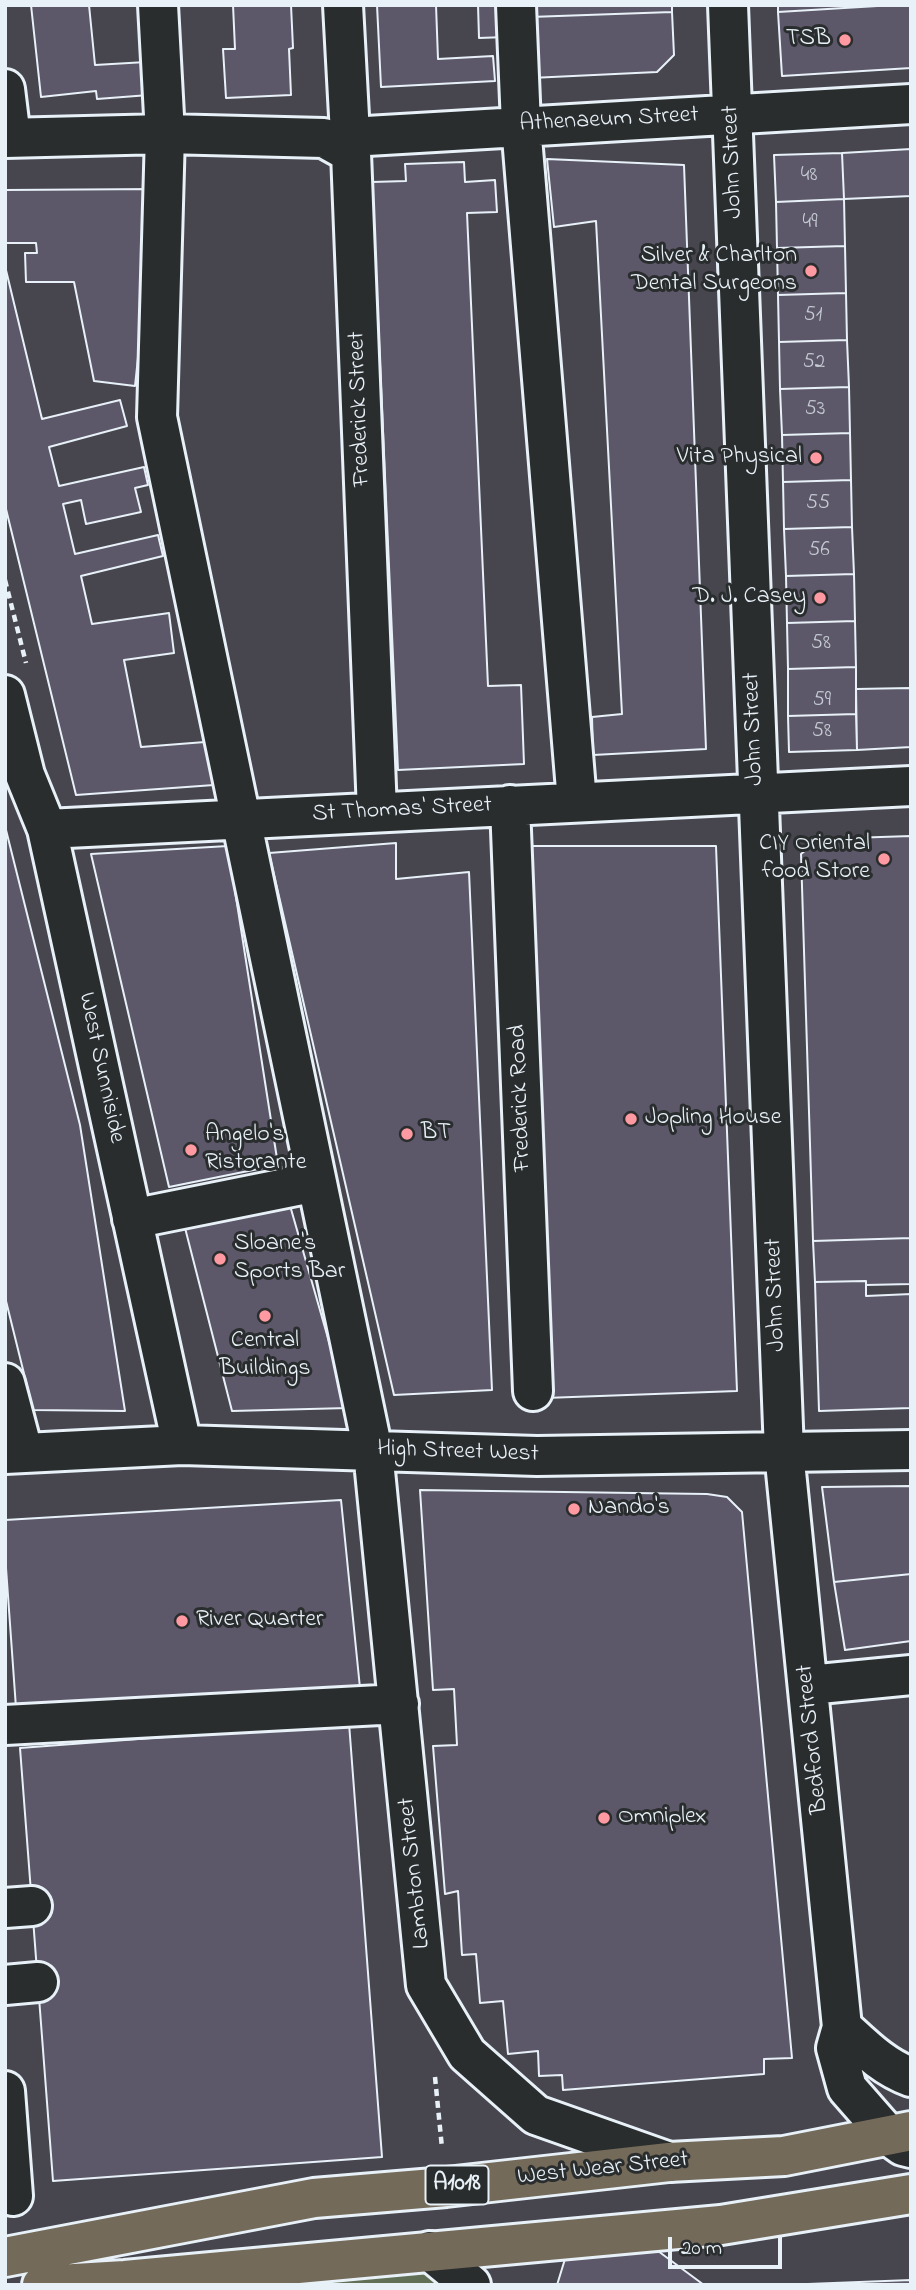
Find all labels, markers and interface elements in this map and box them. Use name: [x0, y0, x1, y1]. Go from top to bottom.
place label: TSB: [786, 26, 831, 54]
marker: TSB: [837, 32, 853, 48]
street label: Athenaeum Street: [519, 102, 699, 140]
street label: John Street: [718, 105, 750, 219]
house number: 48: [801, 164, 817, 190]
house number: 49: [803, 211, 817, 237]
place label: Silver & Charlton Dental Surgeons: [631, 243, 797, 299]
marker: Silver & Charlton Dental Surgeons: [803, 263, 819, 279]
house number: 51: [804, 304, 822, 330]
street label: Frederick Street: [344, 331, 378, 487]
house number: 52: [803, 351, 825, 377]
house number: 53: [805, 398, 825, 424]
place label: Vita Physical: [677, 444, 802, 472]
marker: Vita Physical: [808, 450, 824, 466]
house number: 55: [806, 492, 830, 518]
house number: 56: [808, 539, 830, 565]
place label: D. J. Casey: [692, 584, 806, 612]
marker: D. J. Casey: [812, 590, 828, 606]
house number: 58: [811, 632, 831, 658]
street label: John Street: [739, 672, 771, 786]
house number: 59: [813, 689, 831, 715]
house number: 58: [812, 720, 832, 746]
street label: St Thomas' Street: [311, 792, 493, 830]
place label: CIY Oriental food Store: [759, 831, 870, 887]
marker: CIY Oriental food Store: [876, 851, 892, 867]
street label: West Sunniside: [70, 990, 130, 1146]
street label: Frederick Road: [505, 1024, 539, 1172]
place label: Jopling House: [645, 1105, 782, 1133]
marker: Jopling House: [623, 1111, 639, 1127]
place label: BT: [421, 1120, 451, 1148]
place label: Angelo's Ristorante: [205, 1122, 306, 1178]
marker: BT: [399, 1126, 415, 1142]
marker: Angelo's Ristorante: [183, 1142, 199, 1158]
place label: Sloane's Sports Bar: [234, 1231, 345, 1287]
street label: John Street: [761, 1238, 793, 1352]
marker: Sloane's Sports Bar: [212, 1251, 228, 1267]
marker: Central Buildings: [257, 1308, 273, 1324]
place label: Central Buildings: [220, 1328, 310, 1384]
street label: High Street West: [377, 1436, 539, 1470]
place label: Nando's: [588, 1495, 670, 1523]
marker: Nando's: [566, 1501, 582, 1517]
place label: River Quarter: [196, 1607, 324, 1635]
marker: River Quarter: [174, 1613, 190, 1629]
street label: Bedford Street: [792, 1663, 836, 1815]
street label: Lambton Street: [394, 1796, 438, 1950]
place label: Omniplex: [618, 1804, 706, 1832]
marker: Omniplex: [596, 1810, 612, 1826]
street label: West Wear Street: [516, 2147, 690, 2193]
road number: A1018: [426, 2166, 489, 2204]
scale bar: [671, 2224, 785, 2268]
text: 20 m: [681, 2234, 722, 2264]

